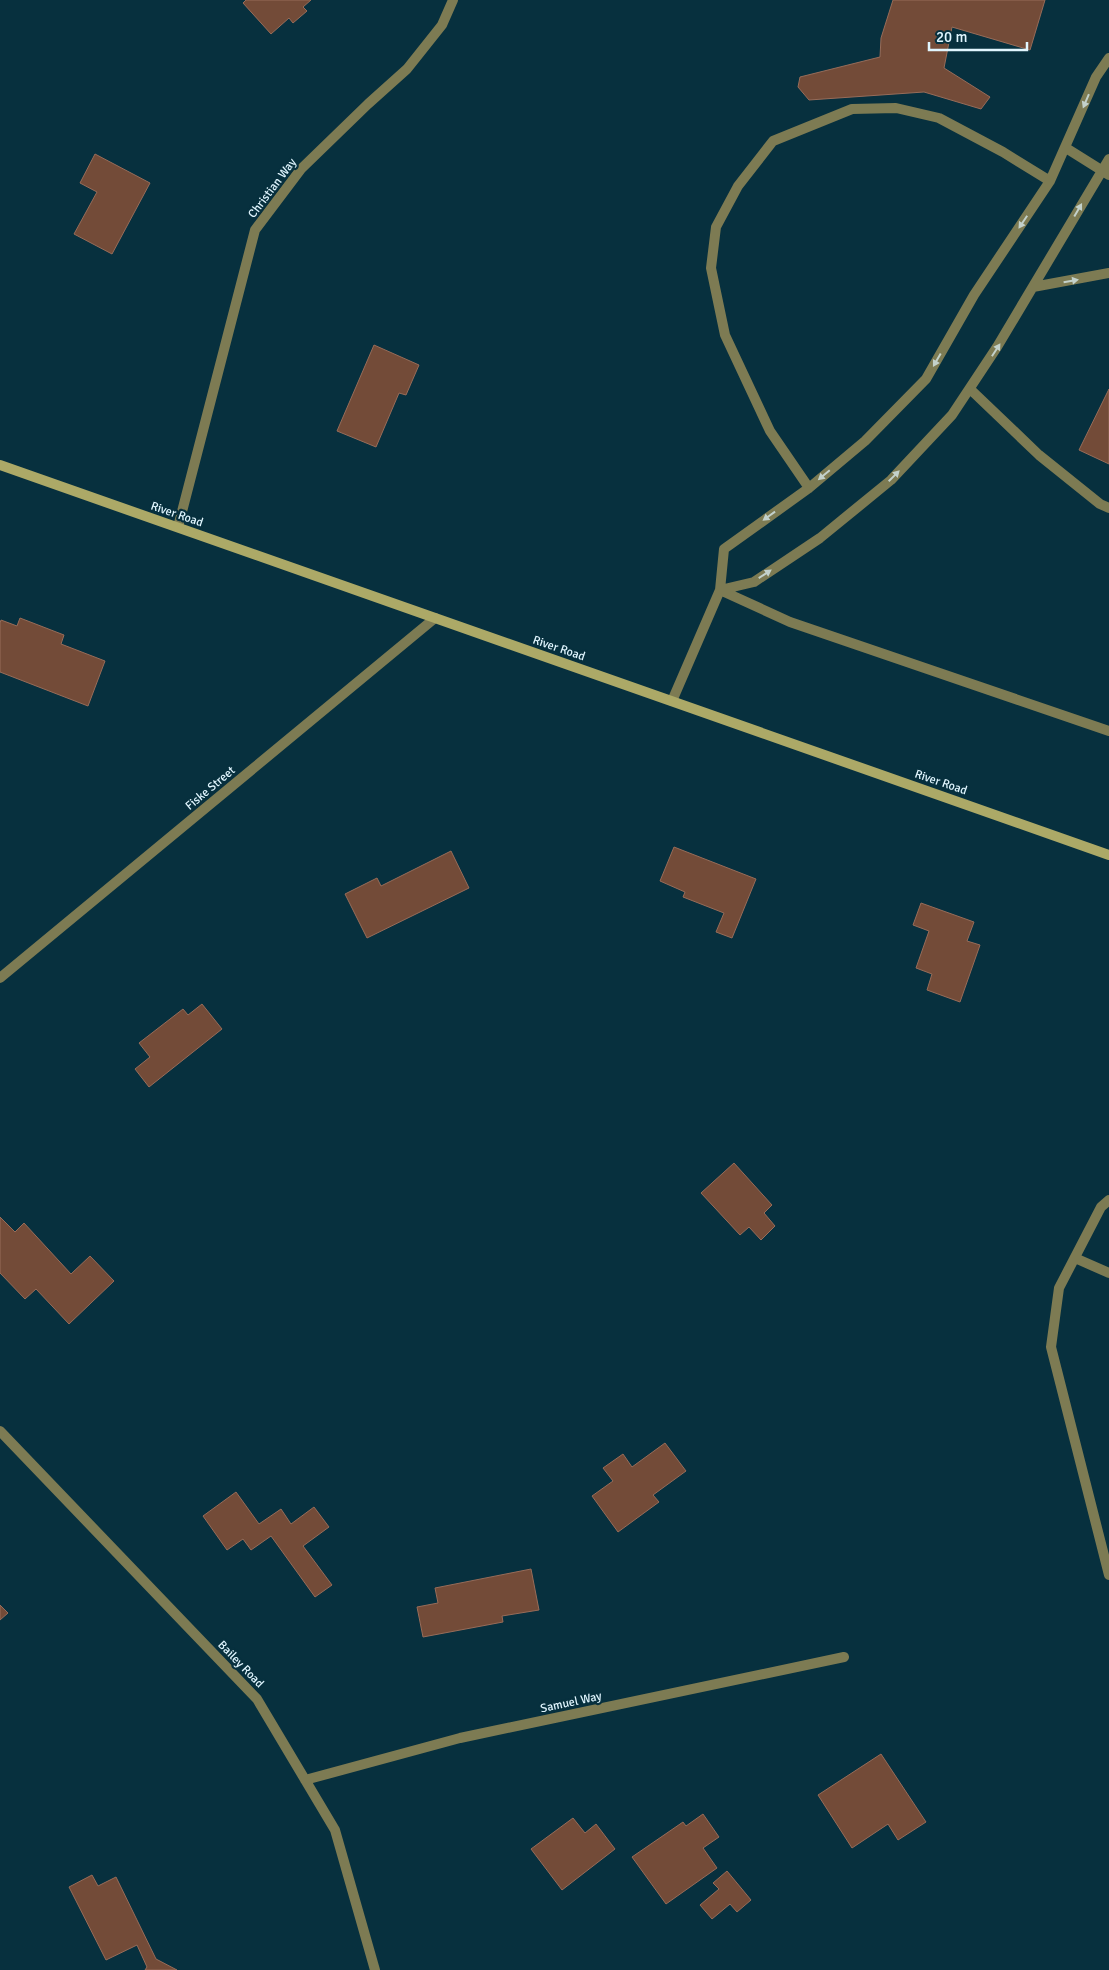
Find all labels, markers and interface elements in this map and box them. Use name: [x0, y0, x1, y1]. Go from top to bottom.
scale bar: [929, 20, 1026, 52]
text: 20 m: [936, 28, 967, 46]
one-way arrow: [1082, 94, 1090, 109]
street label: Christian Way: [245, 155, 300, 221]
one-way arrow: [1074, 203, 1083, 216]
one-way arrow: [1018, 215, 1028, 229]
one-way arrow: [1063, 276, 1079, 284]
one-way arrow: [991, 343, 1000, 356]
one-way arrow: [932, 353, 941, 366]
one-way arrow: [818, 470, 831, 481]
one-way arrow: [888, 470, 900, 482]
street label: River Road: [149, 499, 205, 530]
one-way arrow: [762, 511, 776, 521]
one-way arrow: [759, 569, 772, 579]
street label: River Road: [531, 633, 587, 664]
street label: Fiske Street: [182, 763, 238, 814]
street label: River Road: [913, 767, 969, 798]
street label: Bailey Road: [214, 1638, 267, 1691]
street label: Samuel Way: [539, 1689, 604, 1716]

